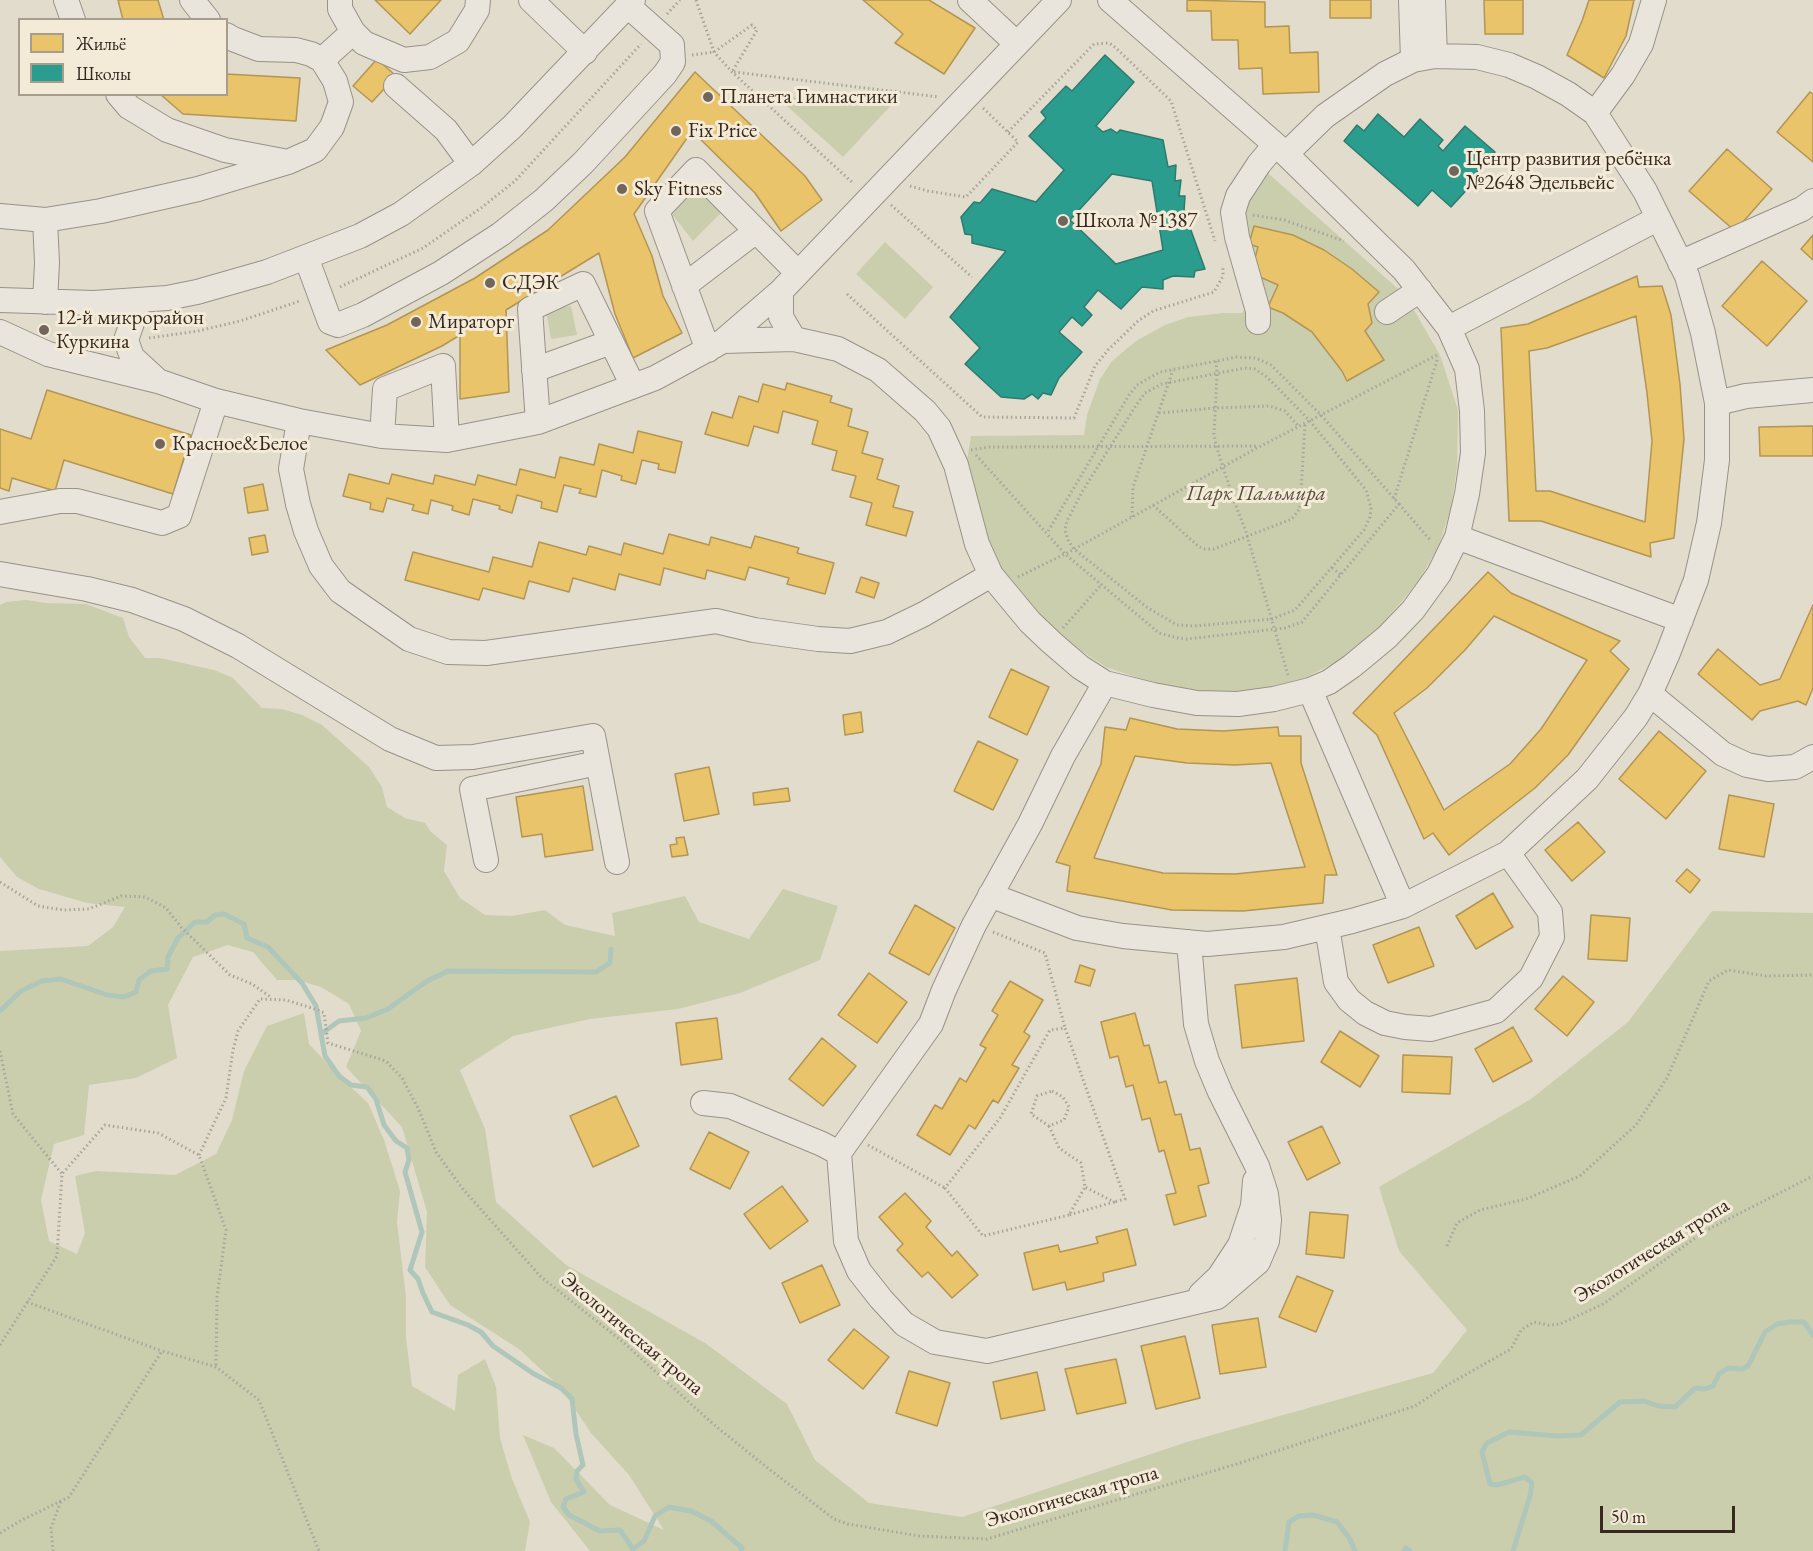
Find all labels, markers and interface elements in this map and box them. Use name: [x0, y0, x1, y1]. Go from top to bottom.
legend: [18, 18, 228, 96]
text: Жильё: [76, 32, 126, 55]
text: Школы: [76, 62, 131, 85]
place label: Планета Гимнастики: [720, 84, 898, 110]
marker: Планета Гимнастики: [701, 90, 715, 104]
place label: Fix Price: [688, 118, 757, 144]
marker: Fix Price: [669, 124, 683, 138]
place label: Центр развития ребёнка №2648 Эдельвейс: [1466, 146, 1671, 196]
marker: Центр развития ребёнка №2648 Эдельвейс: [1447, 164, 1461, 178]
place label: Sky Fitness: [634, 176, 722, 202]
marker: Sky Fitness: [615, 182, 629, 196]
place label: Школа №1387: [1075, 208, 1197, 234]
marker: Школа №1387: [1056, 214, 1070, 228]
place label: СДЭК: [502, 270, 559, 296]
marker: СДЭК: [483, 276, 497, 290]
place label: 12-й микрорайон Куркина: [56, 305, 204, 355]
place label: Мираторг: [428, 309, 514, 335]
marker: Мираторг: [409, 315, 423, 329]
marker: 12-й микрорайон Куркина: [37, 323, 51, 337]
place label: Красное&Белое: [172, 431, 308, 457]
marker: Красное&Белое: [153, 437, 167, 451]
park label: Парк Пальмира: [1186, 481, 1326, 507]
street label: Экологическая тропа: [1570, 1193, 1734, 1309]
street label: Экологическая тропа: [556, 1267, 708, 1401]
street label: Экологическая тропа: [983, 1460, 1161, 1534]
scale bar: [1603, 1494, 1738, 1532]
text: 50 m: [1611, 1505, 1646, 1528]

